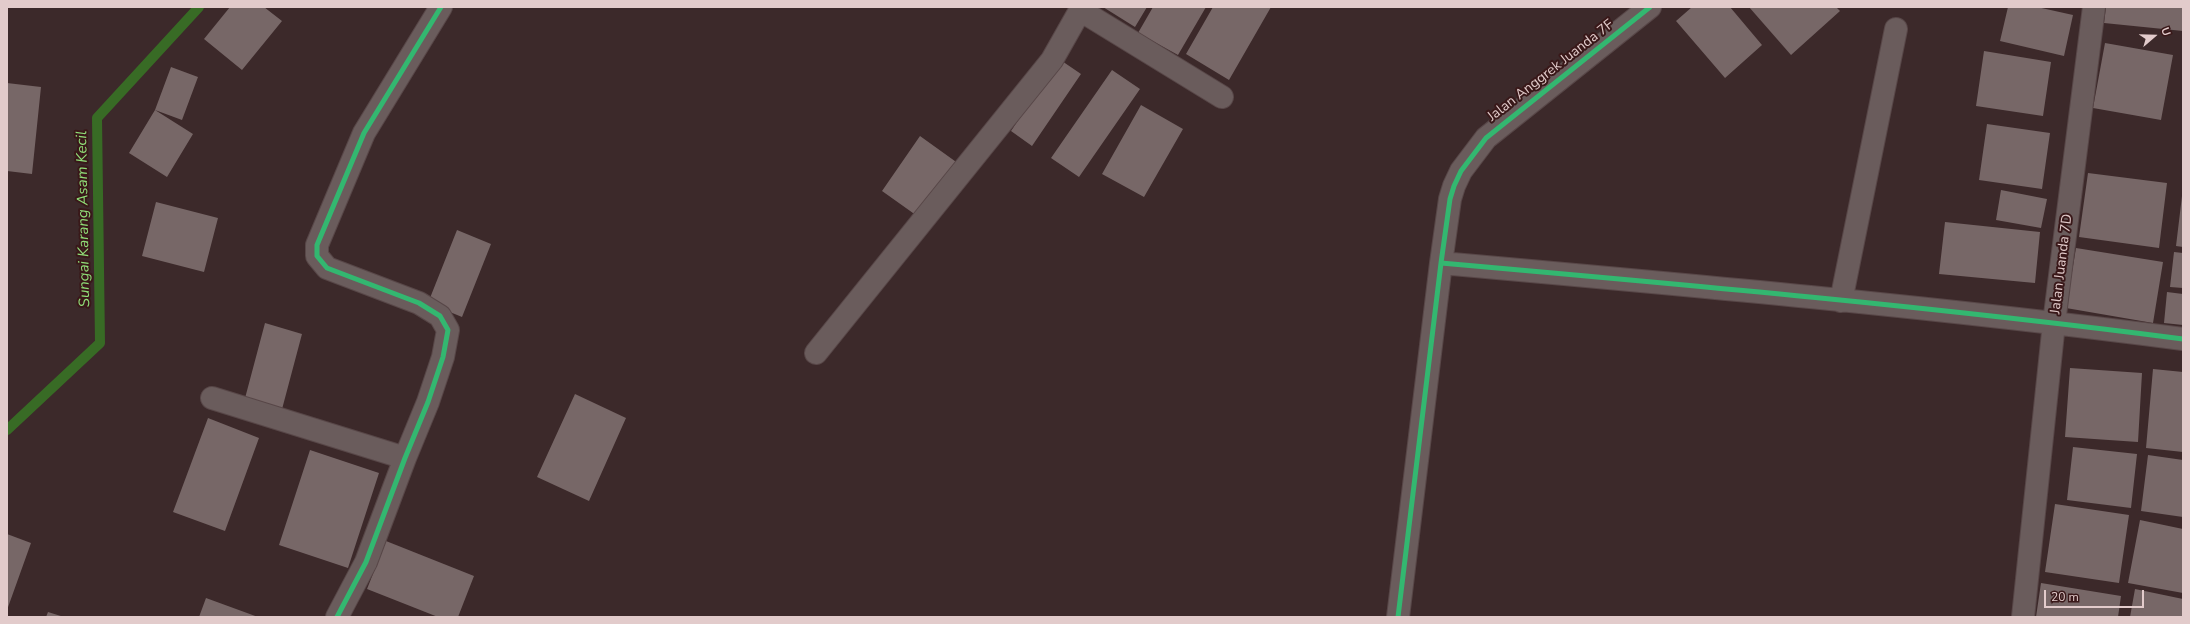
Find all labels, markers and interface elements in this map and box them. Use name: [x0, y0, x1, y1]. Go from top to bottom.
street label: Jalan Anggrek Juanda 7F: [1485, 16, 1617, 126]
north arrow: [2134, 16, 2174, 56]
text: U: [2157, 25, 2174, 38]
water label: Sungai Karang Asam Kecil: [73, 130, 95, 308]
street label: Jalan Juanda 7D: [2048, 213, 2076, 315]
scale bar: [2046, 582, 2146, 608]
text: 20 m: [2051, 589, 2079, 605]

